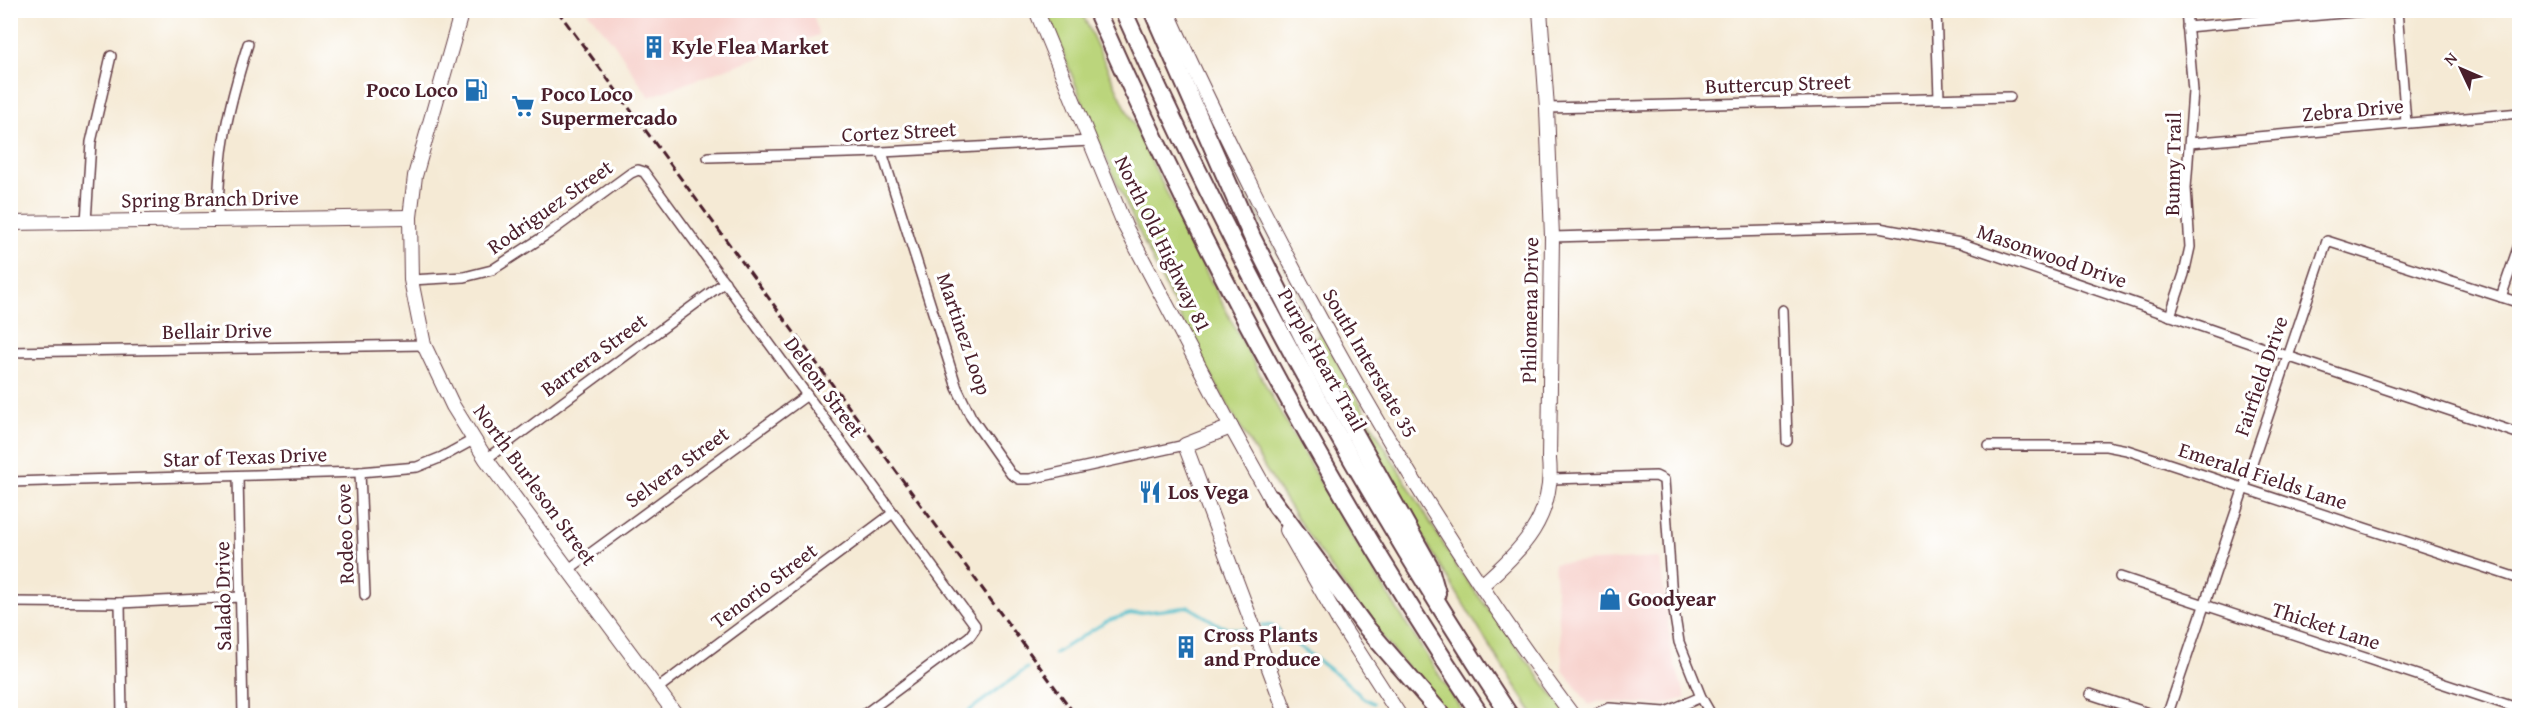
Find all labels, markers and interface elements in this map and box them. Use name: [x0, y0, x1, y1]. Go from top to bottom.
place label: Kyle Flea Market: [672, 31, 829, 62]
building icon: Kyle Flea Market: [641, 34, 667, 60]
north arrow: [2431, 39, 2491, 99]
text: N: [2438, 46, 2463, 71]
street label: Buttercup Street: [1704, 65, 1852, 102]
place label: Poco Loco: [366, 74, 458, 105]
fuel station icon: Poco Loco: [463, 77, 489, 103]
place label: Poco Loco Supermercado: [541, 78, 677, 133]
street label: Zebra Drive: [2301, 90, 2405, 129]
supermarket icon: Poco Loco Supermercado: [510, 93, 536, 119]
street label: Bunny Trail: [2156, 112, 2189, 216]
street label: Cortez Street: [841, 113, 958, 150]
street label: North Old Highway 81: [1107, 150, 1220, 337]
street label: Rodriguez Street: [481, 151, 619, 261]
street label: Spring Branch Drive: [121, 181, 299, 216]
street label: Masonwood Drive: [1973, 215, 2132, 296]
street label: Philomena Drive: [1513, 237, 1546, 383]
street label: Martinez Loop: [929, 268, 1000, 399]
street label: South Interstate 35: [1315, 282, 1426, 443]
street label: Purple Heart Trail: [1270, 283, 1375, 437]
street label: Barrera Street: [534, 305, 654, 404]
street label: Fairfield Drive: [2225, 311, 2296, 440]
street label: Bellair Drive: [162, 314, 272, 347]
street label: Deleon Street: [777, 330, 872, 444]
street label: North Burleson Street: [466, 397, 605, 572]
street label: Selvera Street: [618, 418, 736, 515]
street label: Emerald Fields Lane: [2175, 434, 2352, 517]
street label: Star of Texas Drive: [162, 438, 328, 475]
place label: Los Vega: [1168, 476, 1249, 507]
restaurant icon: Los Vega: [1137, 479, 1163, 505]
street label: Rodeo Cove: [327, 483, 362, 585]
street label: Tenorio Street: [704, 535, 824, 636]
street label: Salado Drive: [206, 541, 239, 651]
place label: Goodyear: [1628, 583, 1717, 614]
shop icon: Goodyear: [1597, 586, 1623, 612]
street label: Thicket Lane: [2268, 593, 2385, 658]
place label: Cross Plants and Produce: [1204, 619, 1321, 674]
building icon: Cross Plants and Produce: [1173, 634, 1199, 660]

